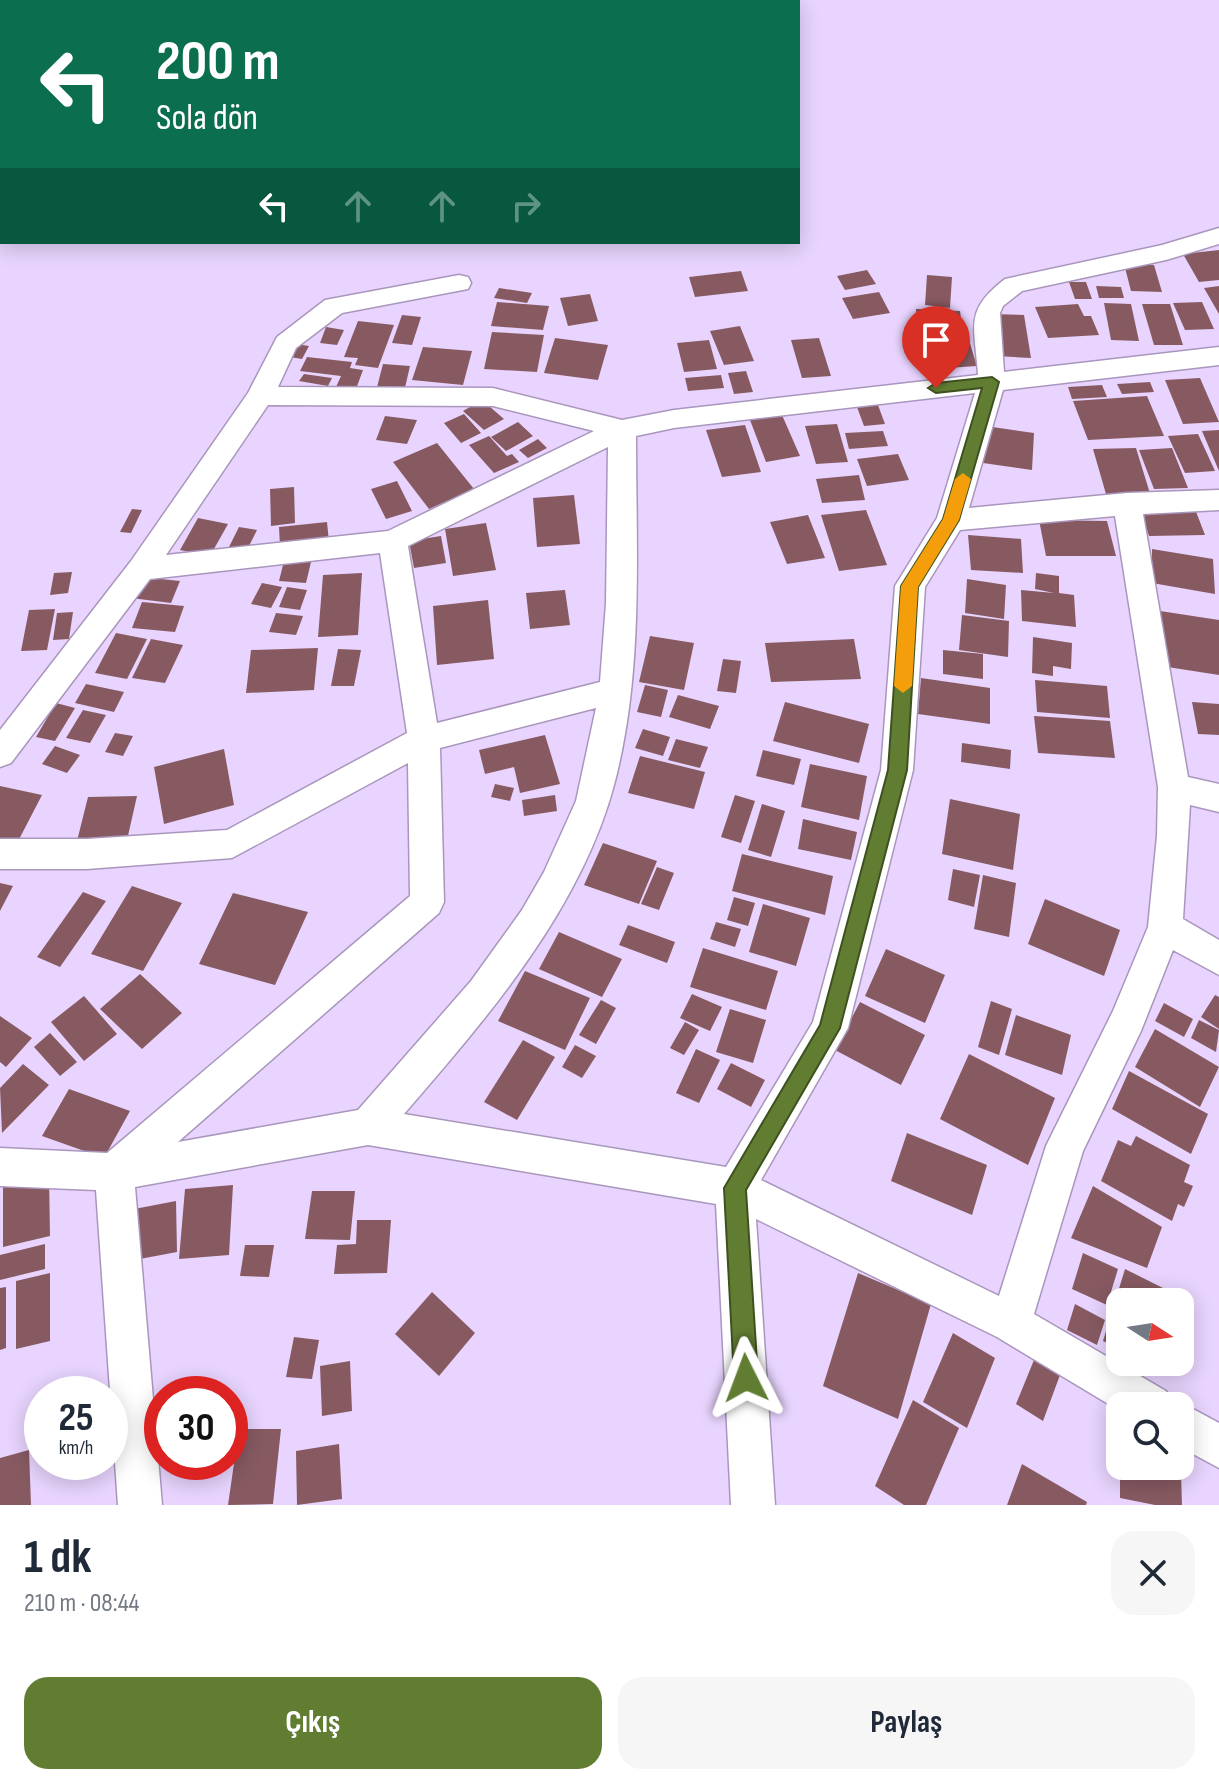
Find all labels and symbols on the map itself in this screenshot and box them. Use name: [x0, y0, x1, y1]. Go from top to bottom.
pin: [902, 306, 970, 388]
north arrow: [1106, 1288, 1194, 1376]
position arrow: [704, 1336, 788, 1420]
speed limit sign: 30: [144, 1376, 248, 1480]

